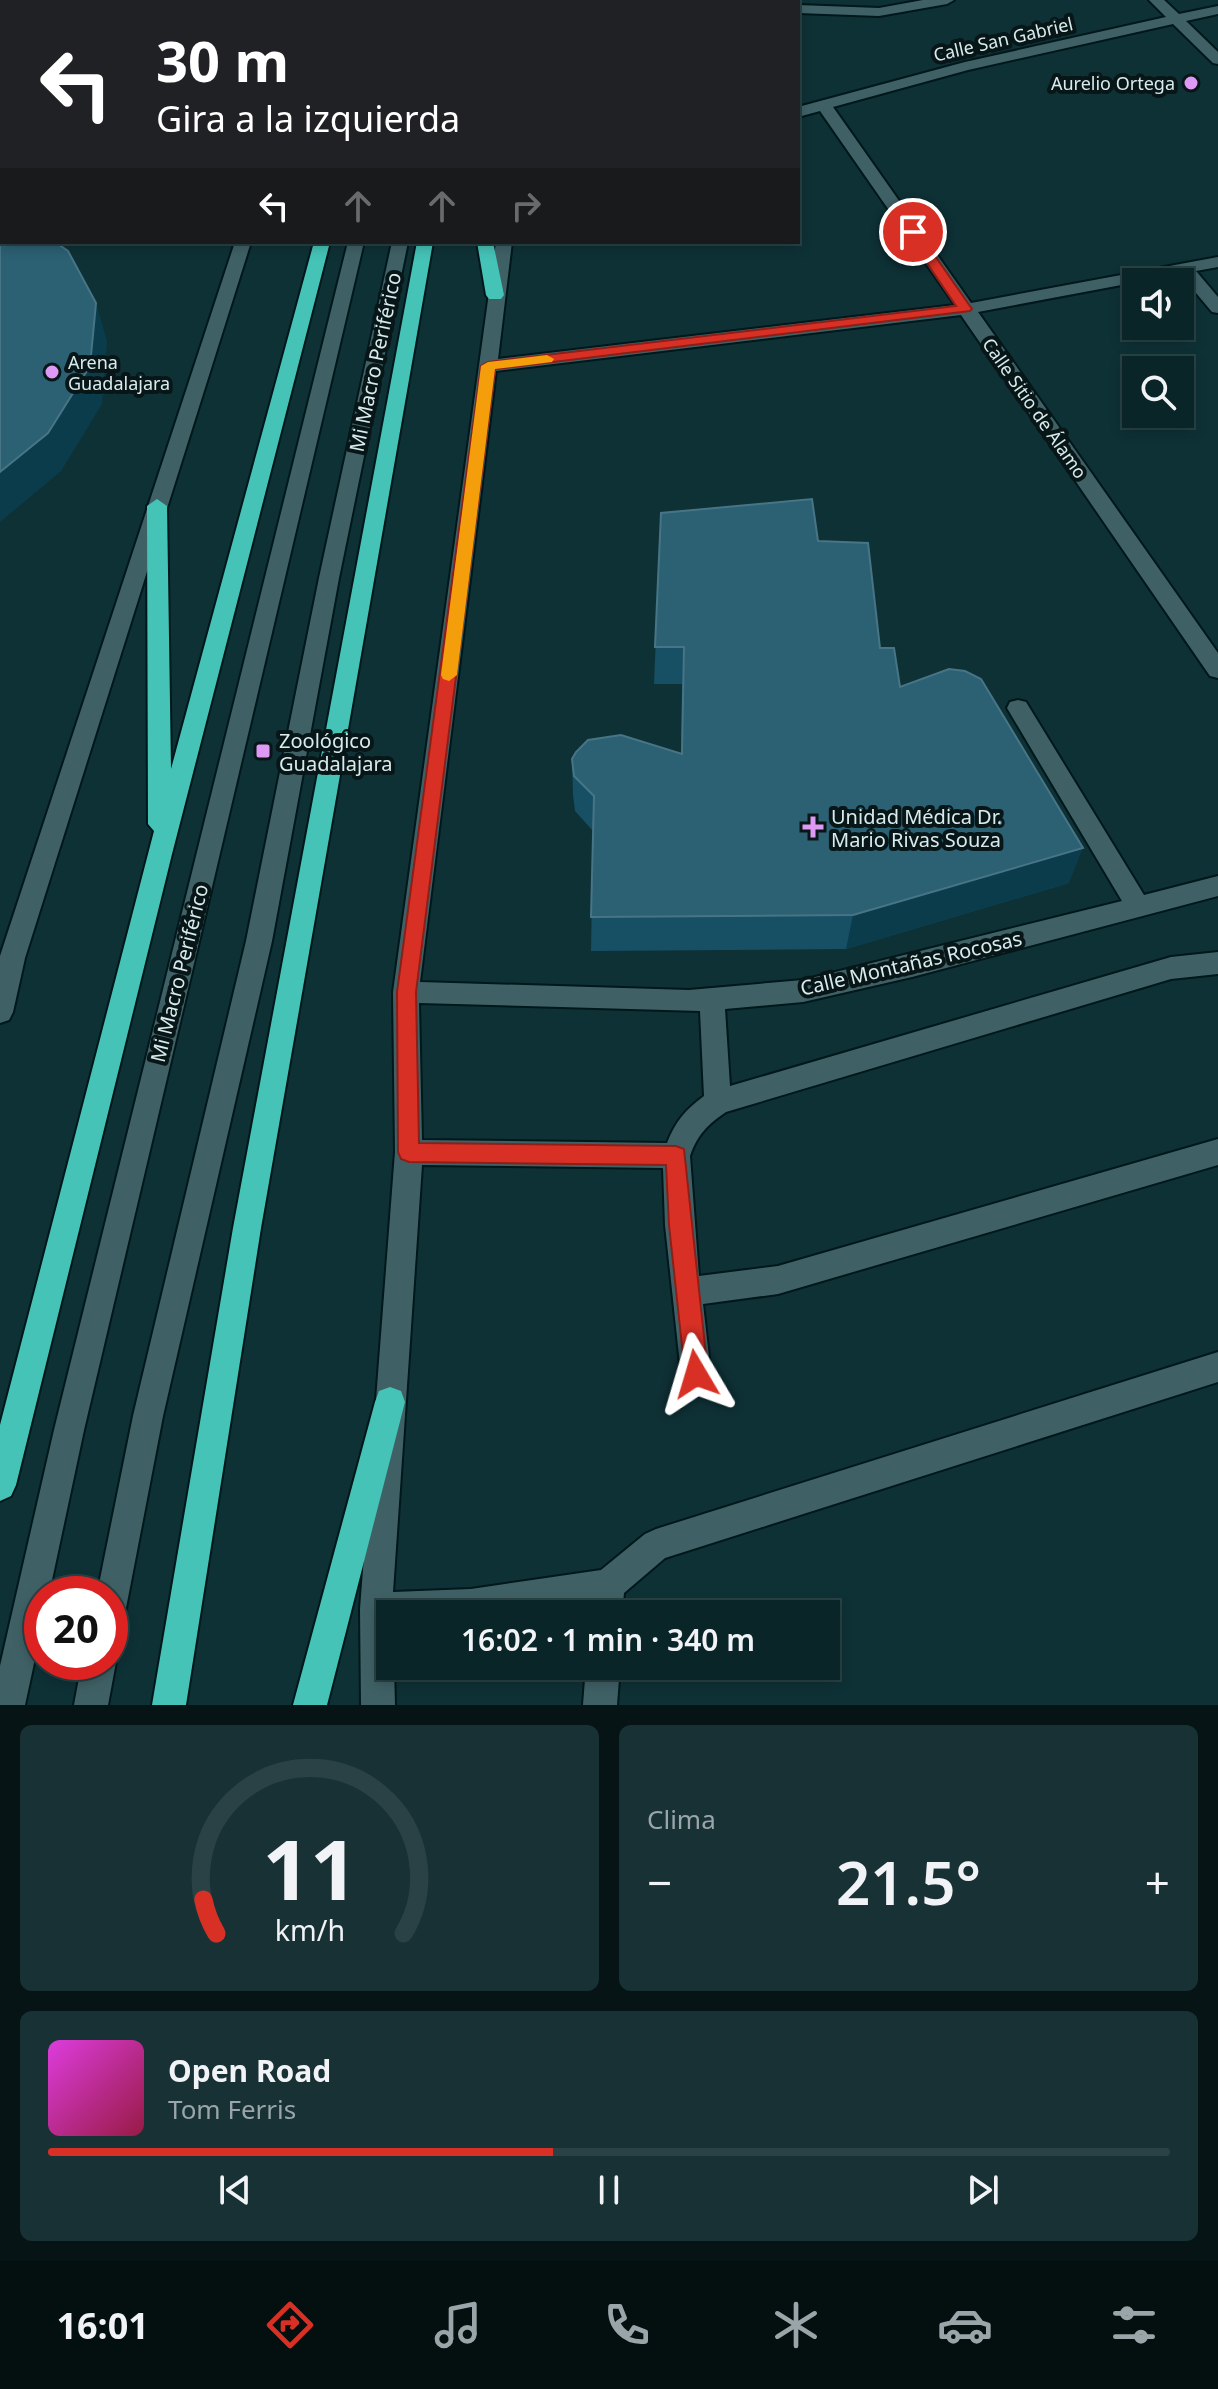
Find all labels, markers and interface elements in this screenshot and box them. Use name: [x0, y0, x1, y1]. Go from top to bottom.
street label: Calle San Gabriel: [931, 11, 1075, 67]
text: 30 m: [156, 22, 289, 98]
icon: left: [24, 32, 128, 136]
place label: Aurelio Ortega: [1051, 71, 1175, 95]
marker: Aurelio Ortega: [1182, 74, 1200, 92]
text: Gira a la izquierda: [156, 94, 460, 143]
icon: left: [252, 184, 296, 228]
icon: ahead: [336, 184, 380, 228]
icon: ahead: [420, 184, 464, 228]
icon: right: [504, 184, 548, 228]
pin: [879, 198, 947, 266]
icon: arrive: [891, 210, 935, 254]
map controls: [1122, 268, 1194, 428]
button: sound: [1122, 268, 1194, 340]
street label: Mi Macro Periférico: [343, 270, 407, 454]
street label: Calle Sitio de Álamo: [977, 333, 1093, 483]
place label: Arena Guadalajara: [68, 350, 170, 395]
button: search: [1122, 356, 1194, 428]
marker: Arena Guadalajara: [43, 363, 61, 381]
place label: Zoológico Guadalajara: [279, 727, 393, 777]
marker: Zoológico Guadalajara: [254, 742, 272, 760]
place label: Unidad Médica Dr. Mario Rivas Souza: [831, 803, 1002, 853]
marker: Unidad Médica Dr. Mario Rivas Souza: [802, 816, 824, 838]
street label: Mi Macro Periférico: [144, 881, 214, 1065]
street label: Calle Montañas Rocosas: [798, 924, 1024, 1002]
position arrow: [654, 1332, 738, 1416]
speed limit sign: 20: [24, 1576, 128, 1680]
text: 16:02 · 1 min · 340 m: [461, 1619, 755, 1660]
text: Clima: [647, 1801, 716, 1837]
text: 11: [262, 1811, 357, 1924]
text: 21.5°: [836, 1841, 981, 1923]
text: −: [647, 1852, 672, 1912]
text: +: [1145, 1852, 1170, 1912]
text: km/h: [274, 1910, 345, 1949]
text: Open Road: [168, 2050, 331, 2091]
text: Tom Ferris: [168, 2091, 296, 2127]
icon: previous: [213, 2168, 257, 2212]
icon: pause: [587, 2168, 631, 2212]
icon: next: [961, 2168, 1005, 2212]
icon: directions: [262, 2297, 318, 2353]
icon: music: [430, 2297, 486, 2353]
icon: phone: [599, 2297, 655, 2353]
icon: climate: [768, 2297, 824, 2353]
icon: car: [937, 2297, 993, 2353]
icon: filters: [1106, 2297, 1162, 2353]
text: 16:01: [56, 2301, 149, 2350]

